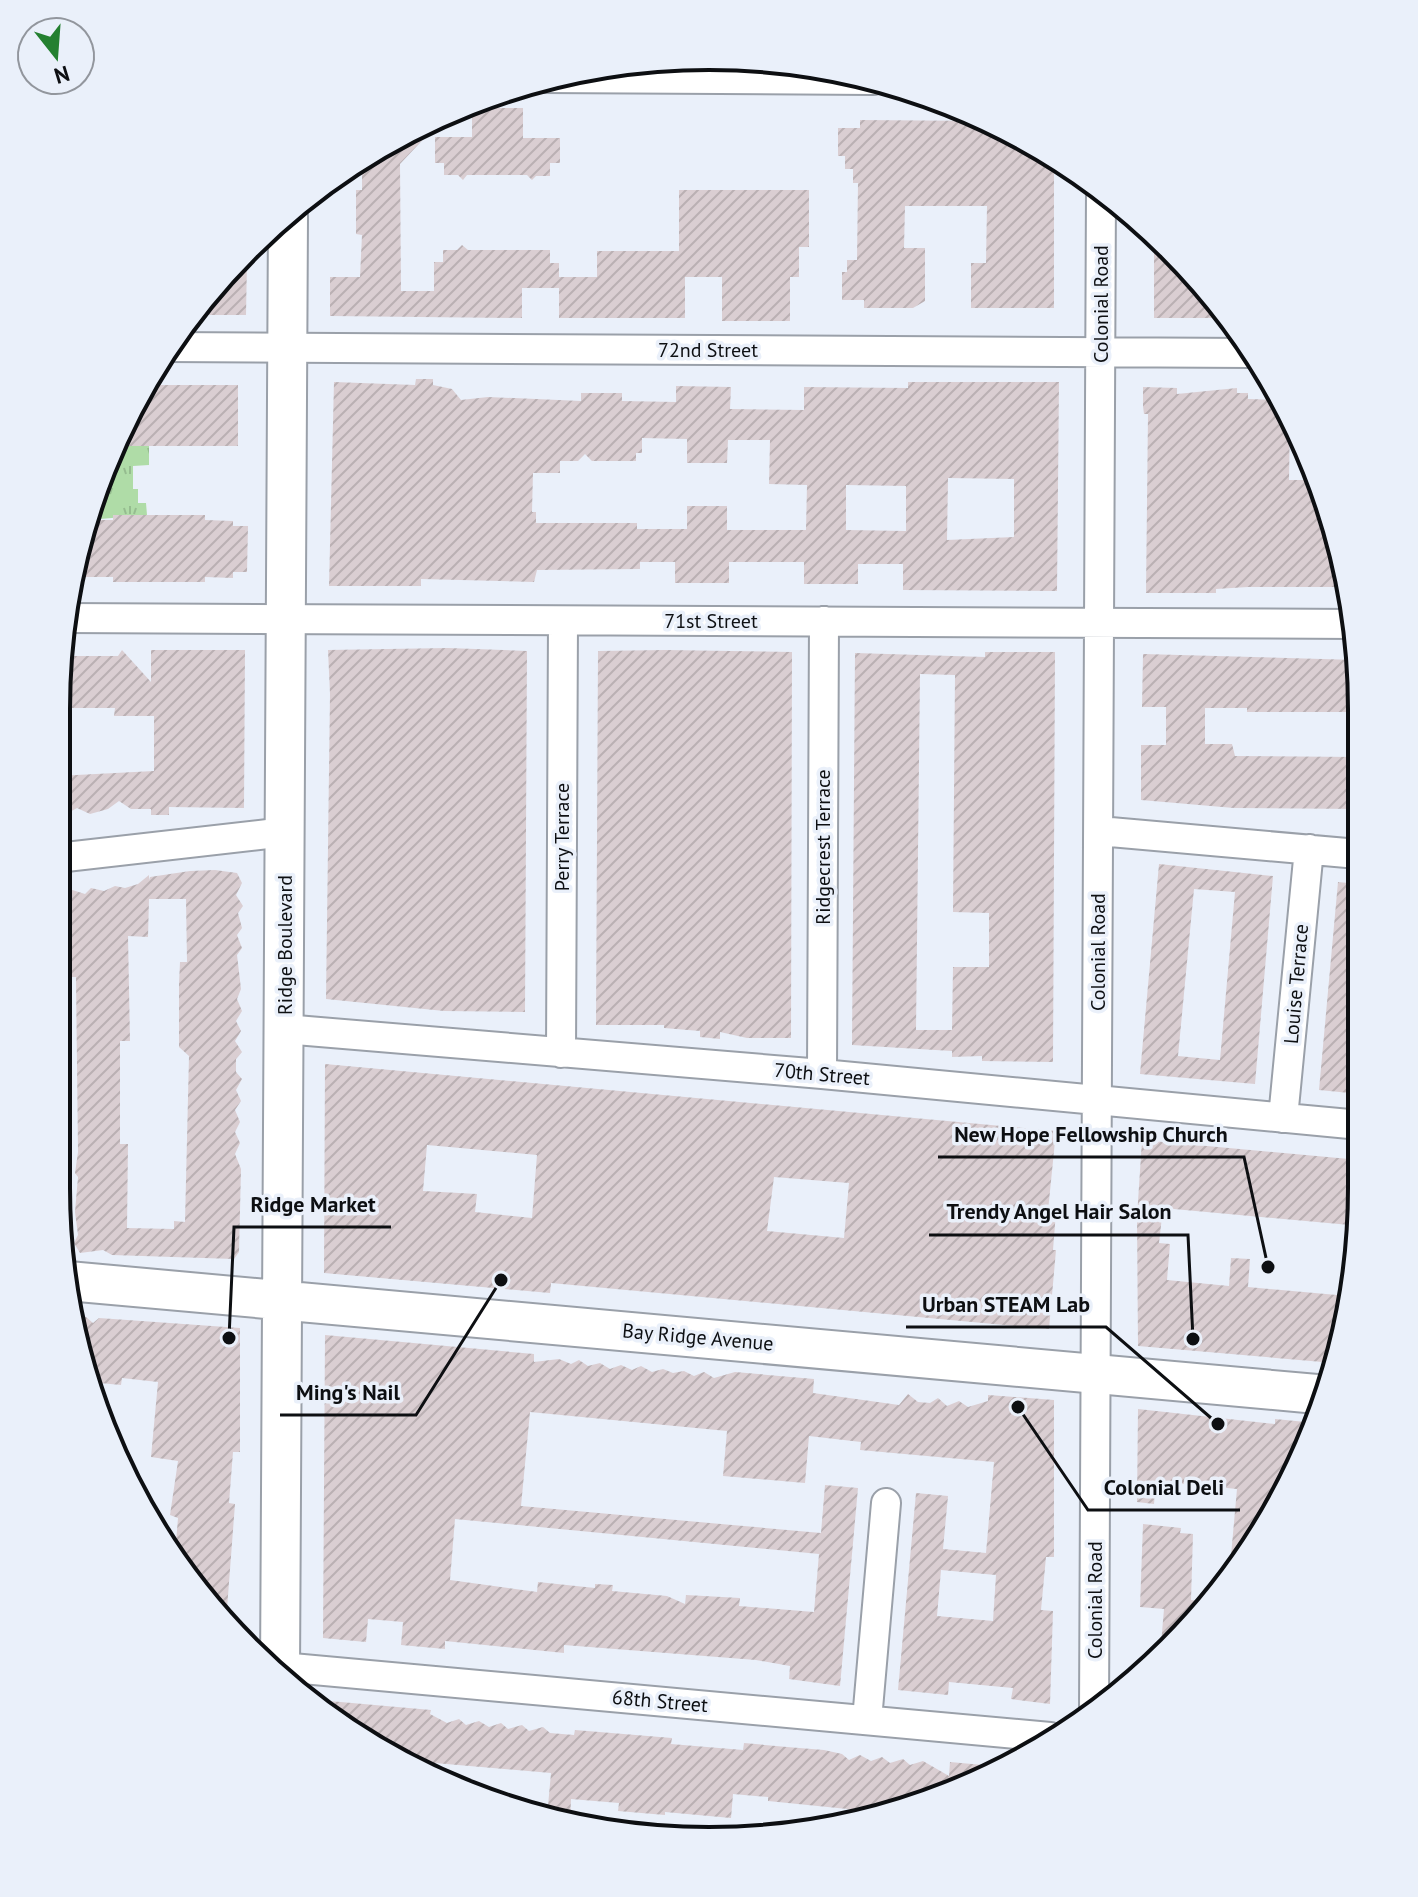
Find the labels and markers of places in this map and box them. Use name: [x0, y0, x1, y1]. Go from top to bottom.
callout: New Hope Fellowship Church: [938, 1111, 1244, 1157]
callout: Ridge Market: [234, 1181, 391, 1227]
callout: Trendy Angel Hair Salon: [929, 1189, 1188, 1235]
callout: Urban STEAM Lab: [906, 1281, 1106, 1327]
callout: Ming's Nail: [280, 1369, 416, 1415]
callout: Colonial Deli: [1088, 1464, 1240, 1510]

